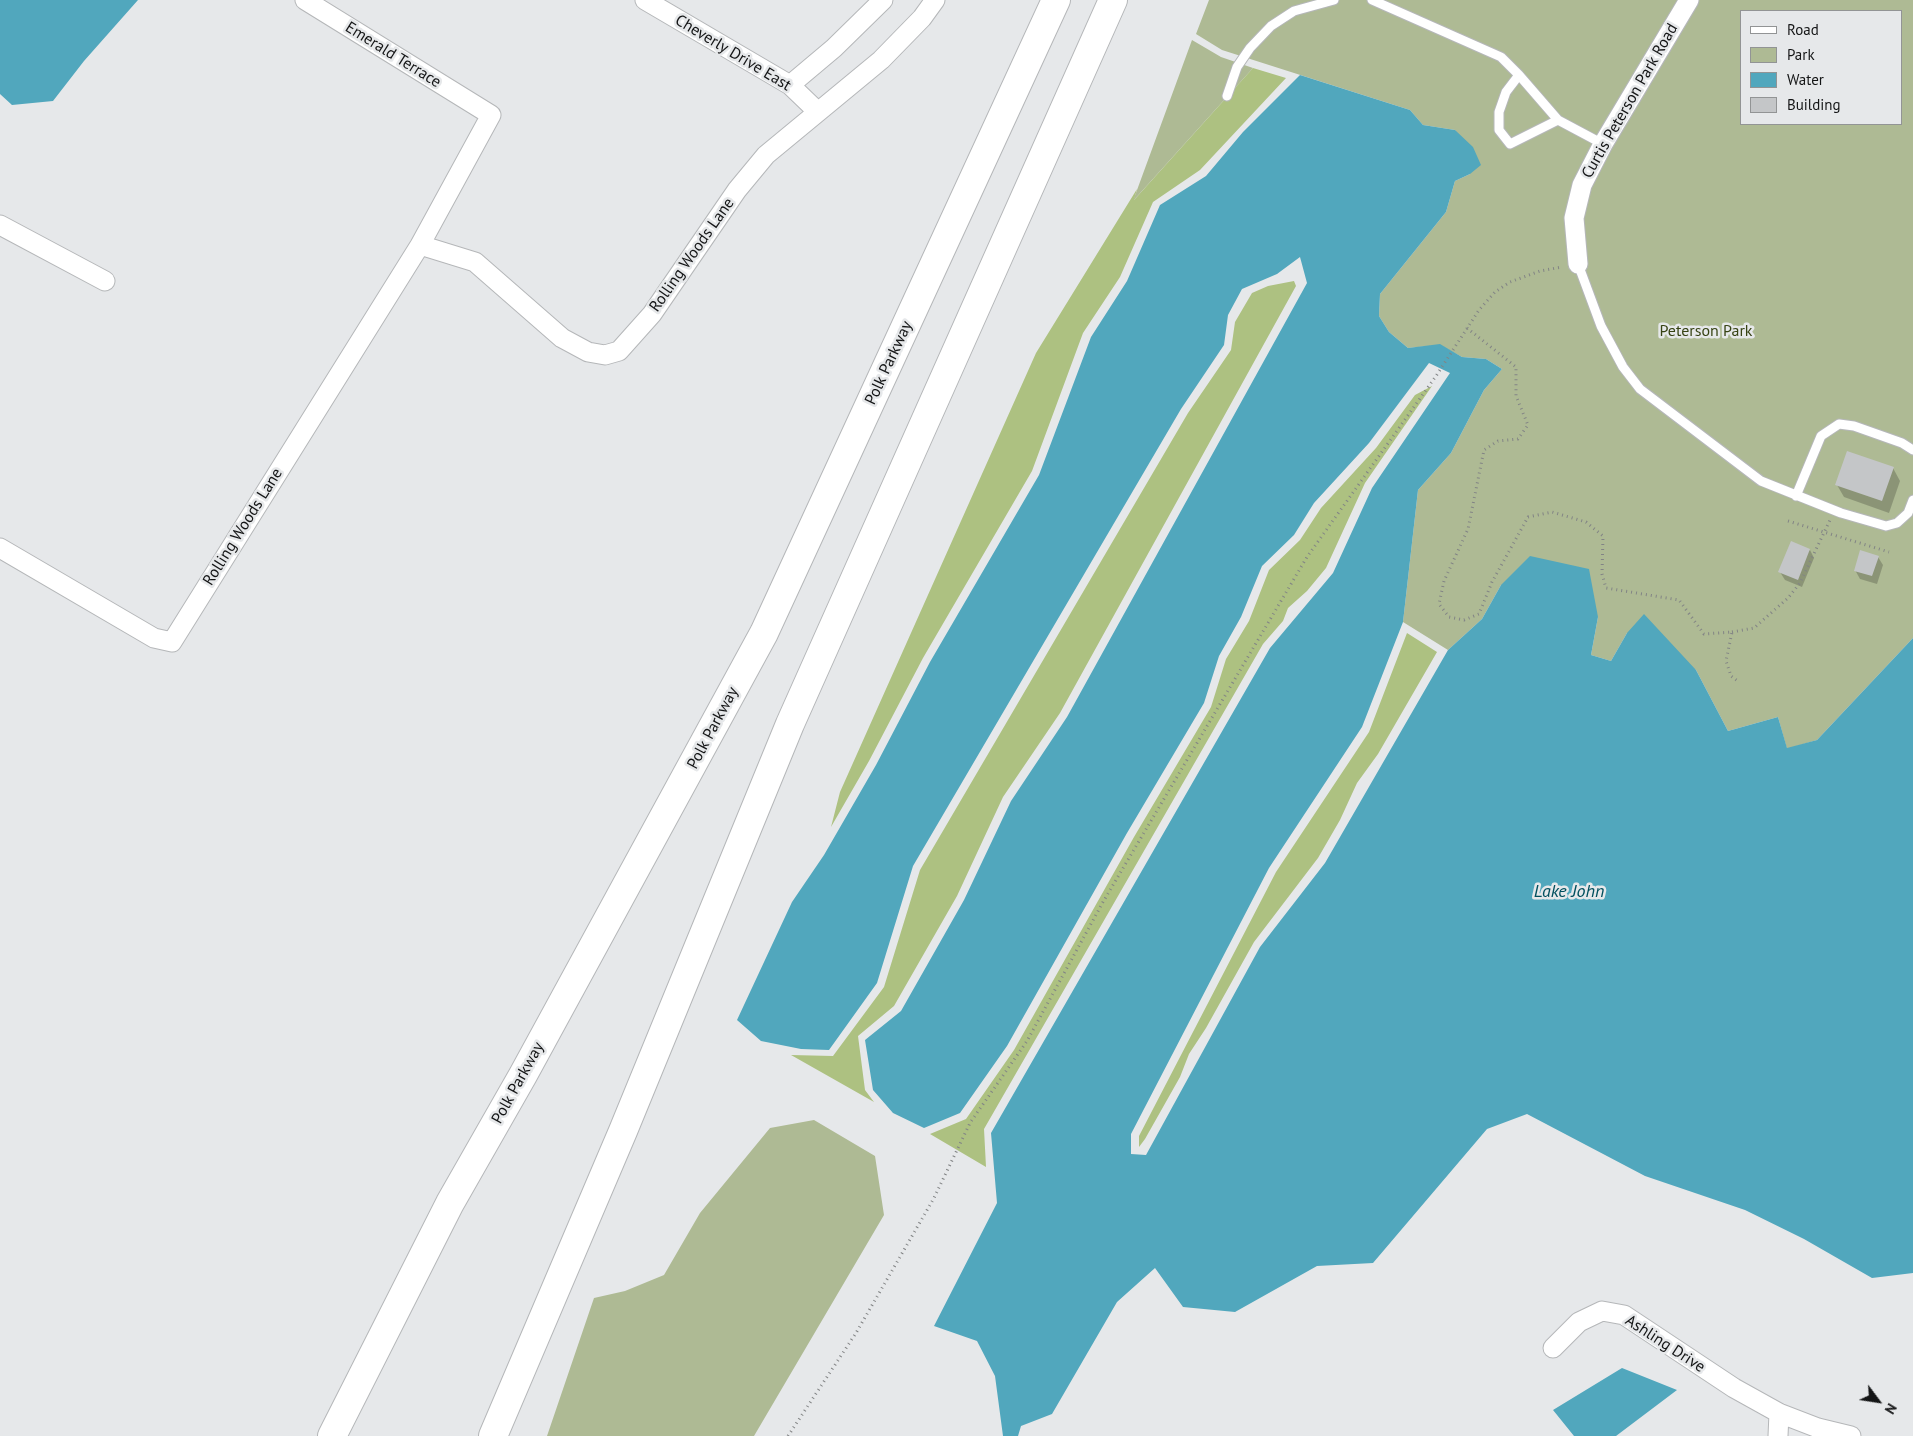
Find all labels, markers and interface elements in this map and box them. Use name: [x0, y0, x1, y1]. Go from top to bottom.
legend: [1740, 10, 1903, 125]
street label: Cheverly Drive East: [671, 11, 795, 95]
street label: Emerald Terrace: [342, 18, 444, 92]
street label: Curtis Peterson Park Road: [1578, 20, 1682, 182]
text: Road: [1787, 20, 1819, 39]
text: Park: [1787, 45, 1815, 64]
text: Water: [1787, 70, 1824, 89]
text: Building: [1787, 95, 1841, 114]
street label: Rolling Woods Lane: [646, 194, 738, 316]
street label: Polk Parkway: [861, 318, 917, 408]
park label: Peterson Park: [1659, 321, 1753, 341]
street label: Rolling Woods Lane: [199, 465, 287, 589]
street label: Polk Parkway: [683, 684, 743, 772]
water label: Lake John: [1534, 881, 1604, 903]
street label: Polk Parkway: [488, 1039, 548, 1127]
street label: Ashling Drive: [1621, 1311, 1709, 1377]
north arrow: [1853, 1376, 1903, 1426]
text: N: [1881, 1400, 1901, 1417]

